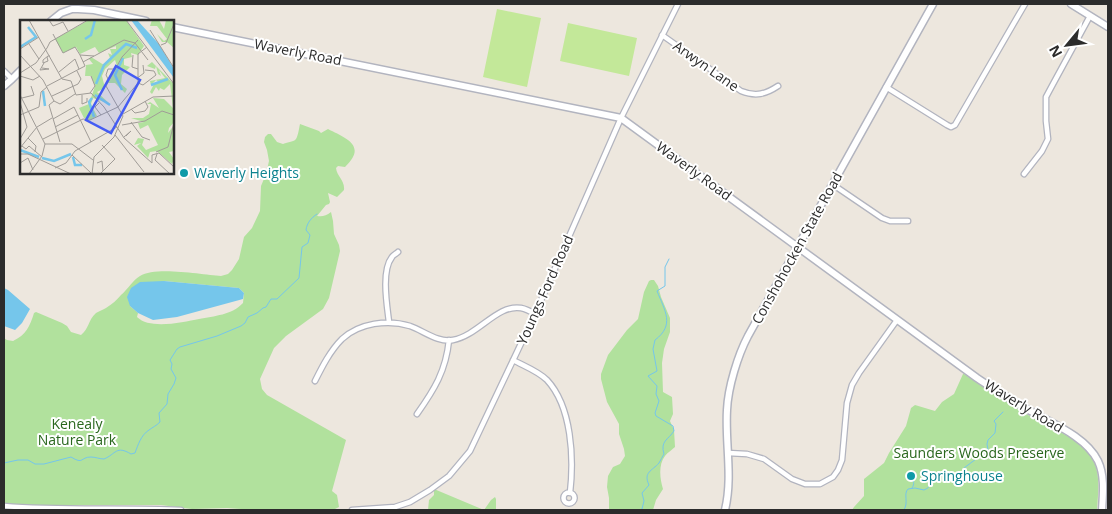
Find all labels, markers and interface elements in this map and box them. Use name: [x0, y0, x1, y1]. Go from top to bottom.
inset map: [20, 20, 174, 174]
north arrow: [1042, 20, 1092, 70]
street label: Waverly Road: [253, 34, 344, 69]
street label: Arwyn Lane: [670, 36, 743, 95]
text: N: [1044, 42, 1066, 61]
street label: Waverly Road: [653, 137, 736, 204]
place label: Waverly Heights: [194, 163, 299, 182]
marker: Waverly Heights: [178, 167, 190, 179]
street label: Conshohocken State Road: [747, 168, 846, 327]
street label: Youngs Ford Road: [512, 232, 577, 348]
street label: Waverly Road: [981, 375, 1067, 437]
park label: Kenealy Nature Park: [38, 414, 117, 449]
park label: Saunders Woods Preserve: [894, 443, 1065, 462]
place label: Springhouse: [921, 466, 1003, 485]
marker: Springhouse: [905, 470, 917, 482]

